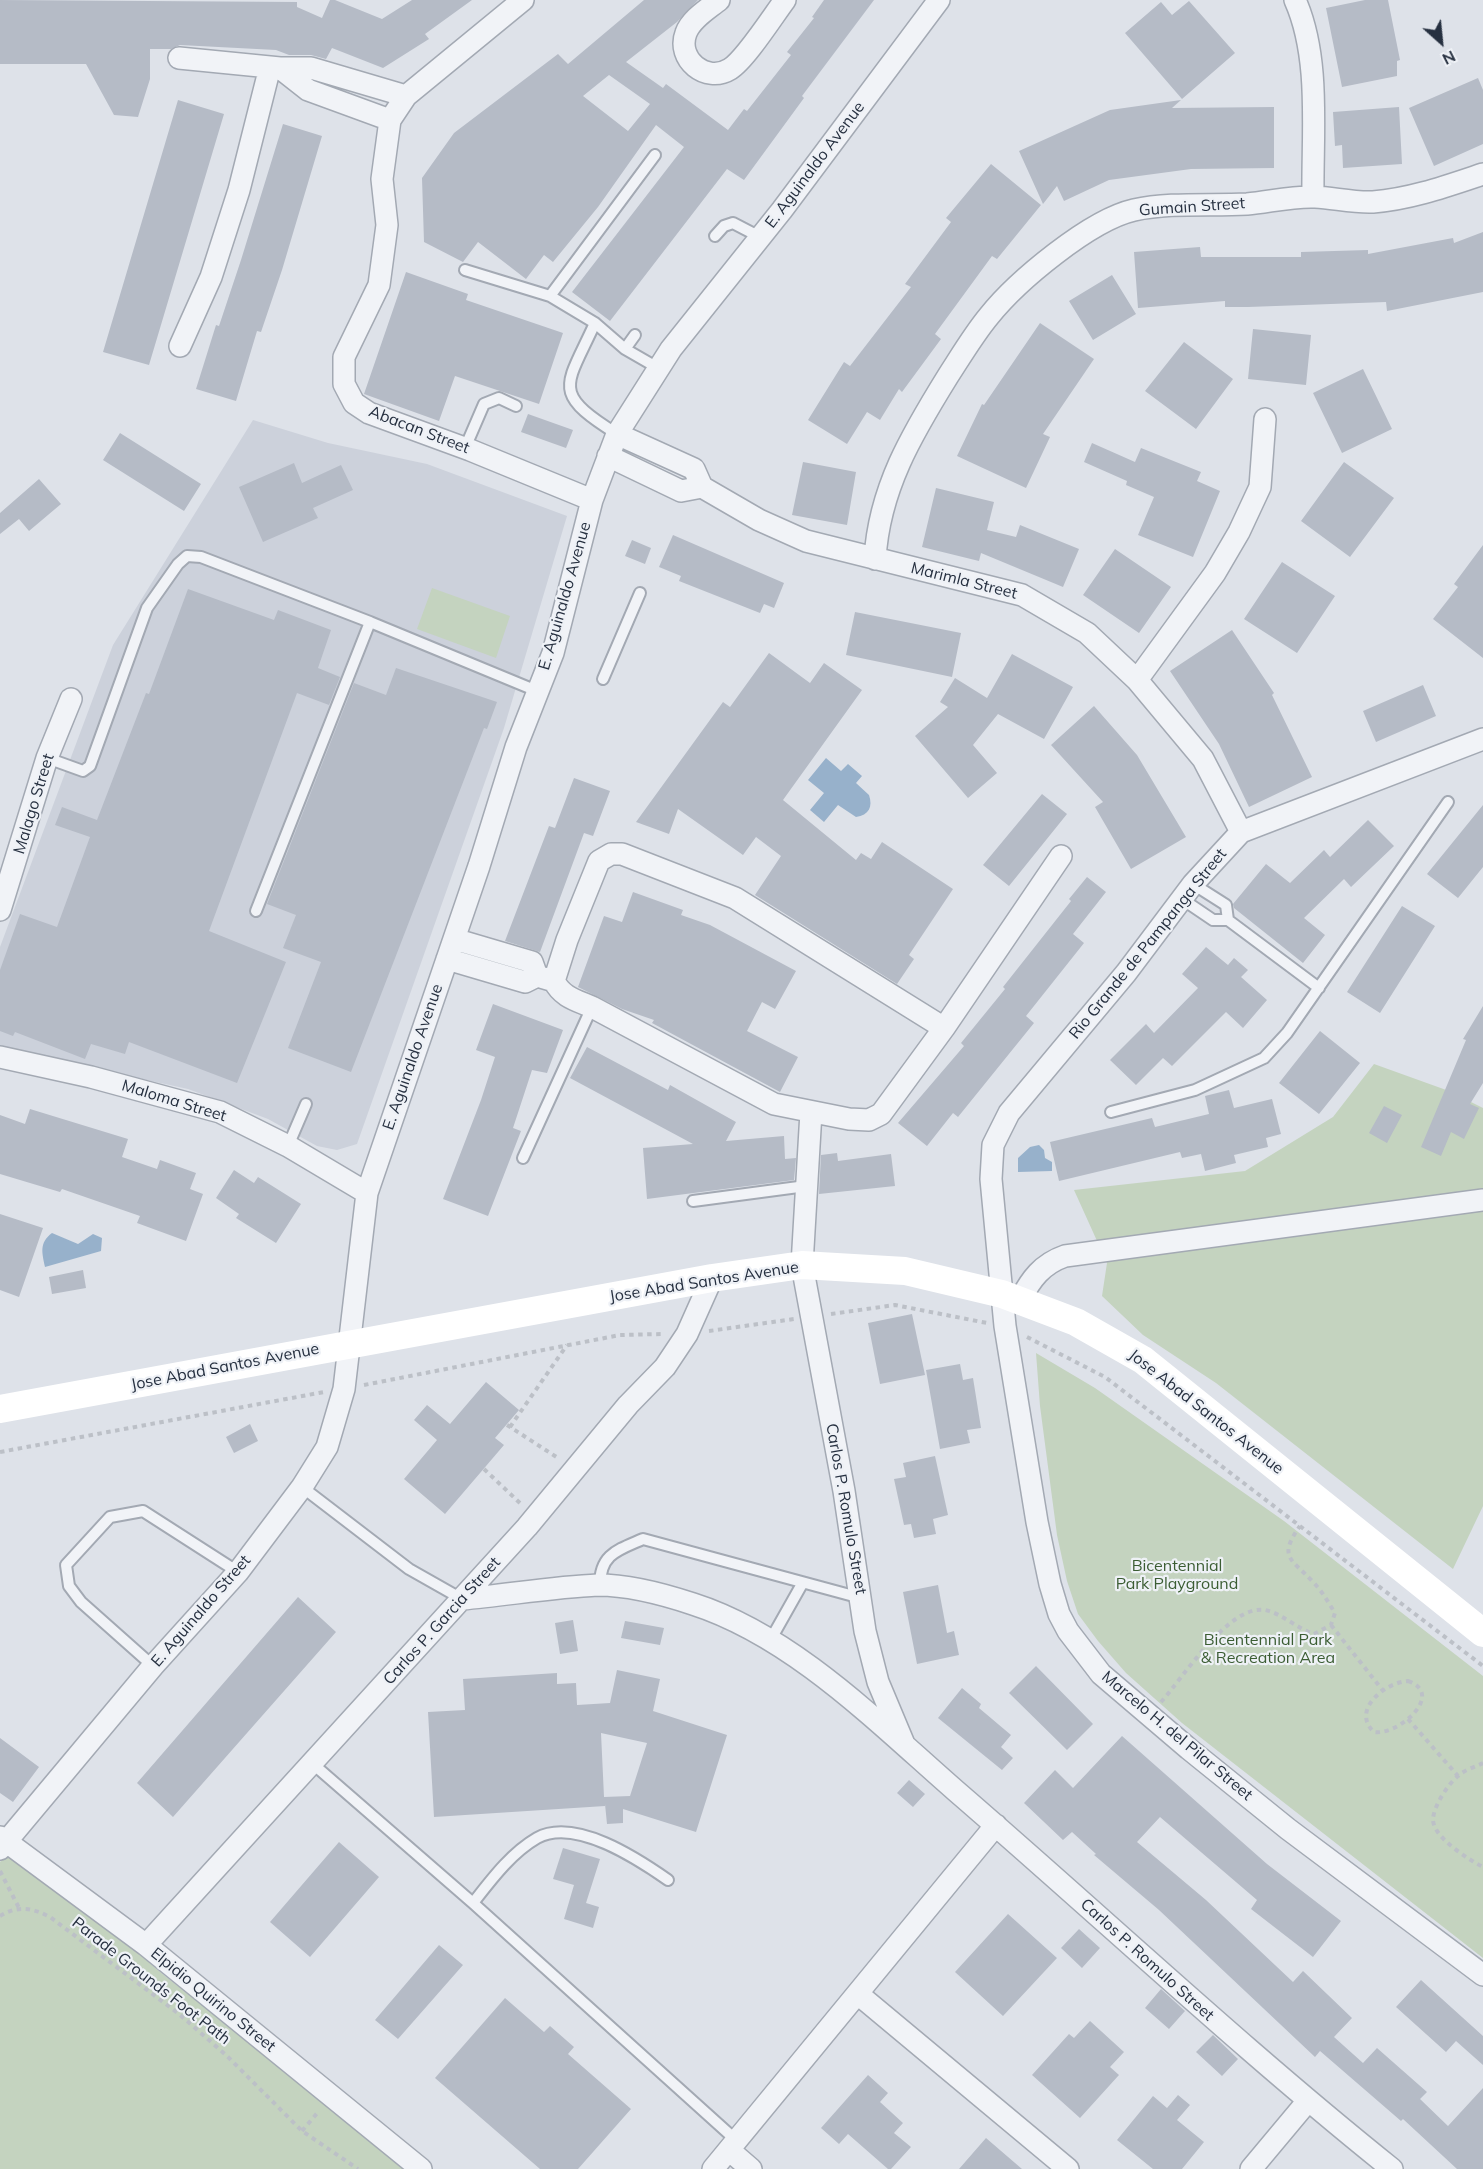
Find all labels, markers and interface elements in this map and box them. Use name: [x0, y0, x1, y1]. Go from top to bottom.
north arrow: [1411, 12, 1471, 72]
text: N: [1439, 46, 1459, 70]
street label: E. Aguinaldo Avenue: [761, 98, 869, 232]
street label: Gumain Street: [1138, 194, 1246, 220]
street label: Abacan Street: [366, 402, 472, 458]
street label: E. Aguinaldo Avenue: [535, 520, 595, 672]
street label: Marimla Street: [909, 559, 1019, 603]
street label: Malago Street: [10, 751, 58, 857]
street label: Rio Grande de Pampanga Street: [1065, 845, 1231, 1043]
street label: E. Aguinaldo Avenue: [379, 981, 447, 1133]
street label: Maloma Street: [119, 1076, 229, 1126]
street label: Jose Abad Santos Avenue: [608, 1258, 800, 1306]
street label: Jose Abad Santos Avenue: [129, 1339, 321, 1395]
street label: Jose Abad Santos Avenue: [1125, 1346, 1287, 1478]
street label: Carlos P. Romulo Street: [822, 1422, 870, 1596]
street label: E. Aguinaldo Street: [147, 1551, 255, 1671]
street label: Carlos P. Garcia Street: [380, 1553, 504, 1689]
park label: Bicentennial Park Playground: [1116, 1556, 1238, 1594]
park label: Bicentennial Park & Recreation Area: [1201, 1630, 1335, 1668]
street label: Marcelo H. del Pilar Street: [1098, 1667, 1256, 1805]
street label: Carlos P. Romulo Street: [1076, 1895, 1218, 2025]
street label: Parade Grounds Foot Path: [68, 1913, 234, 2049]
street label: Elpidio Quirino Street: [147, 1944, 279, 2056]

